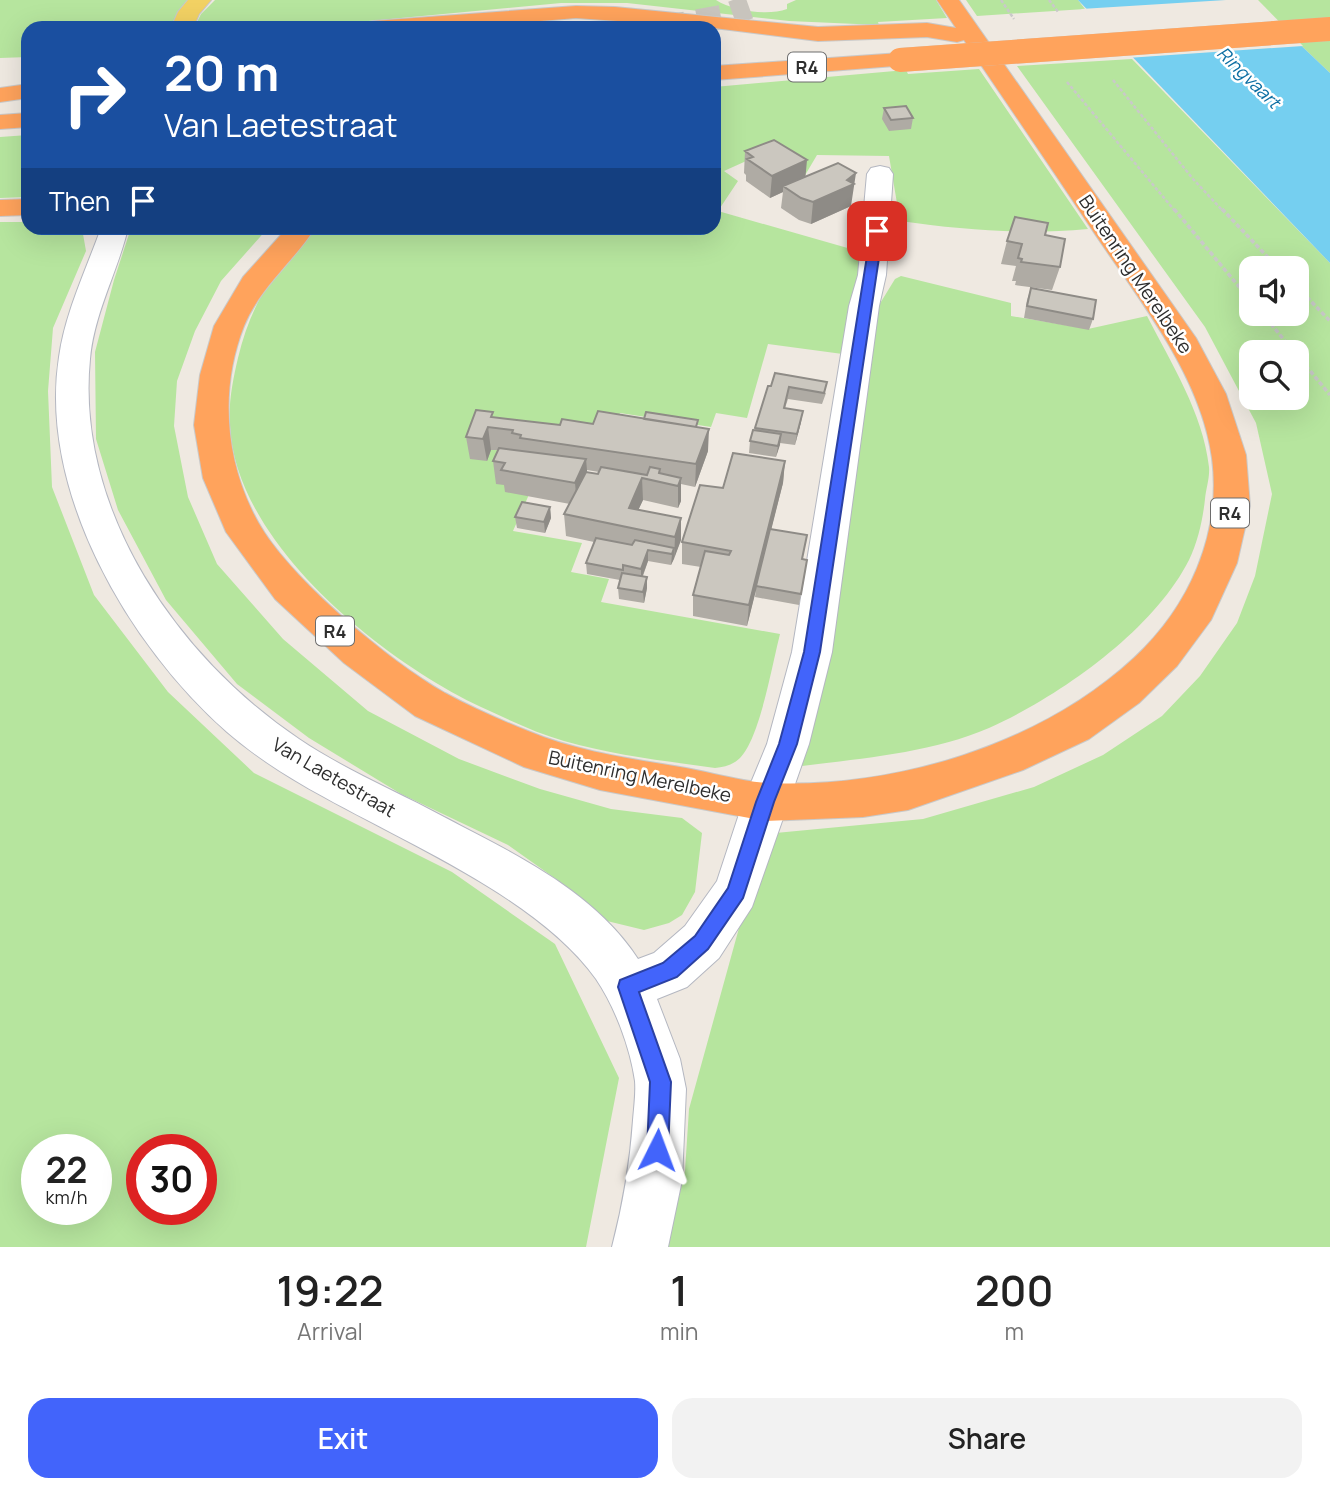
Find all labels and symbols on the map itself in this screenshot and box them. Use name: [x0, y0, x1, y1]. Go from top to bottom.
water label: Ringvaart: [1212, 41, 1287, 114]
road number: R4: [788, 52, 826, 82]
street label: Buitenring Merelbeke: [1073, 190, 1199, 358]
pin: [847, 201, 907, 261]
road number: R4: [1211, 499, 1249, 528]
road number: R4: [316, 616, 354, 646]
street label: Van Laetestraat: [267, 731, 401, 823]
street label: Buitenring Merelbeke: [546, 744, 734, 808]
position arrow: [620, 1113, 694, 1187]
speed limit sign: 30: [126, 1134, 217, 1225]

